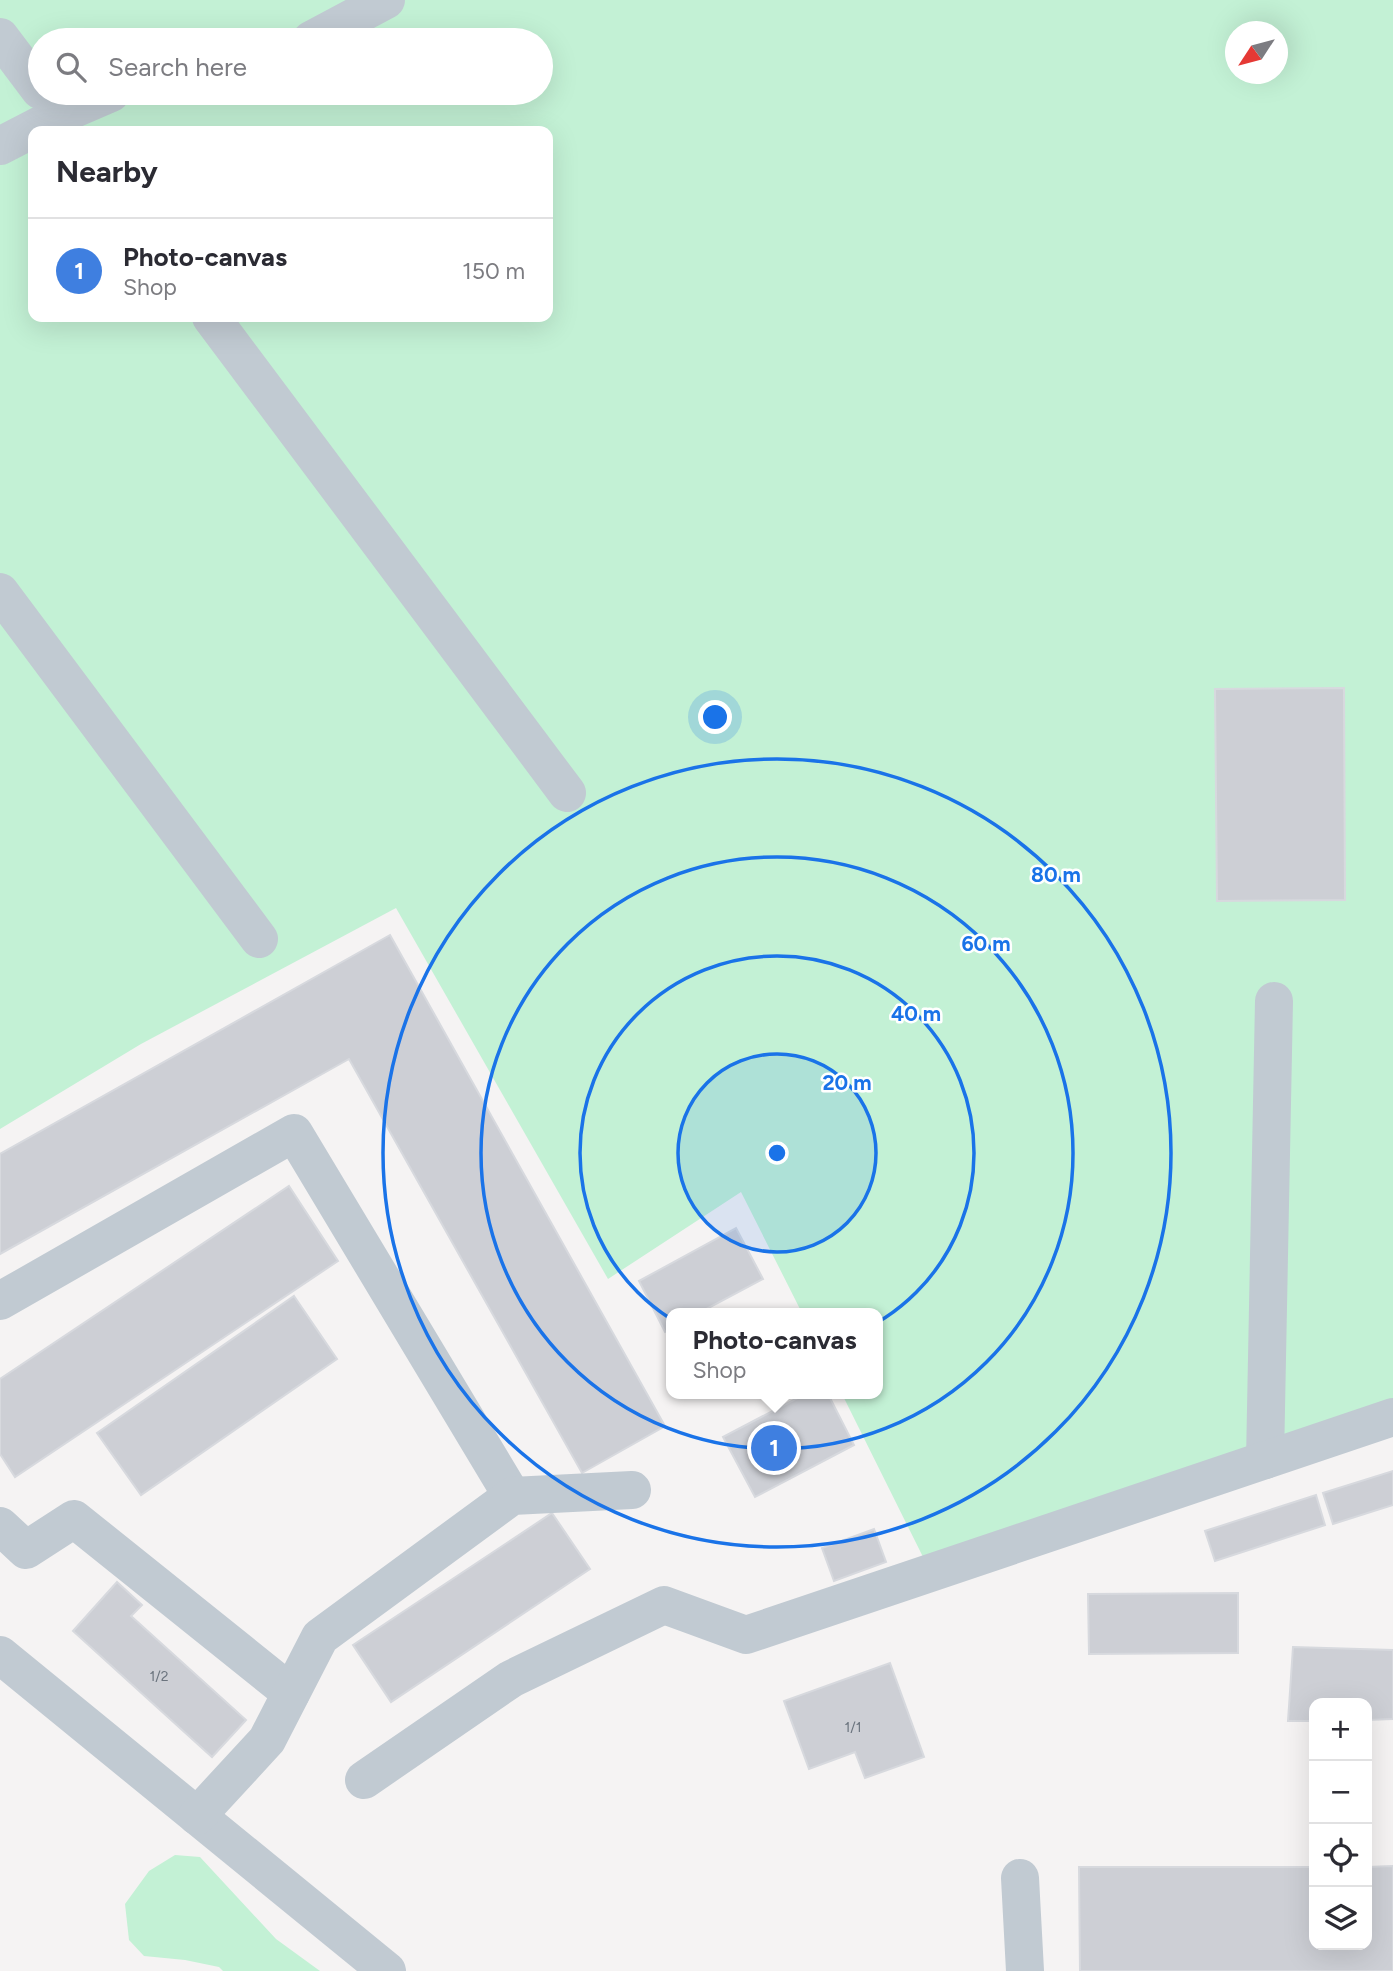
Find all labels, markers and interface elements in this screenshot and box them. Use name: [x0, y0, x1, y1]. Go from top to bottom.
north arrow: [1225, 21, 1288, 84]
search box: [28, 28, 553, 105]
icon: search: [52, 48, 90, 86]
text: Search here: [108, 51, 247, 83]
text: Nearby: [56, 153, 158, 190]
text: Photo-canvas: [123, 241, 287, 273]
text: 1: [74, 257, 84, 285]
text: 150 m: [462, 257, 525, 285]
text: Shop: [123, 273, 177, 301]
your location: [698, 700, 732, 734]
text: 80 m: [1031, 862, 1081, 887]
text: 60 m: [961, 931, 1011, 956]
text: 40 m: [891, 1001, 941, 1026]
text: 20 m: [822, 1070, 872, 1095]
centre of rings: [765, 1141, 789, 1165]
popup: [666, 1308, 883, 1399]
text: Photo-canvas: [692, 1324, 857, 1356]
text: Shop: [692, 1356, 746, 1384]
pin: 1: [751, 1422, 797, 1474]
house number: 1/2: [149, 1668, 169, 1685]
map controls: [1309, 1698, 1372, 1950]
button: +: [1309, 1698, 1372, 1761]
house number: 1/1: [844, 1719, 862, 1736]
button: −: [1309, 1761, 1372, 1824]
button: locate: [1309, 1824, 1372, 1887]
button: layers: [1309, 1887, 1372, 1950]

